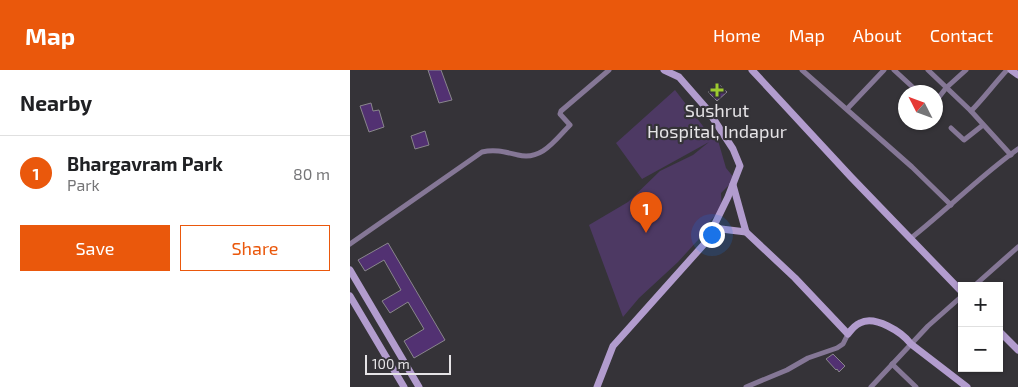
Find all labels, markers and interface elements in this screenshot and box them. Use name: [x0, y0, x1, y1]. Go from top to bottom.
text: Map: [25, 21, 75, 50]
text: Home: [713, 24, 761, 46]
text: Map: [789, 24, 825, 46]
text: About: [853, 24, 902, 46]
text: Contact: [930, 24, 993, 46]
marker: Sushrut Hospital, Indapur: [710, 83, 724, 97]
north arrow: [898, 85, 943, 130]
text: Nearby: [20, 90, 92, 115]
place label: Sushrut Hospital, Indapur: [647, 99, 787, 142]
text: Bhargavram Park: [67, 152, 223, 175]
text: 1: [33, 164, 39, 183]
text: 80 m: [293, 164, 330, 183]
text: Park: [67, 175, 100, 194]
pin: 1: [630, 192, 662, 233]
your location: [699, 222, 725, 248]
button: Save: [20, 225, 170, 271]
button: Share: [180, 225, 330, 271]
map controls: [958, 282, 1003, 372]
button: +: [958, 282, 1003, 327]
button: −: [958, 327, 1003, 372]
scale bar: [365, 352, 451, 375]
text: 100 m: [372, 355, 410, 372]

